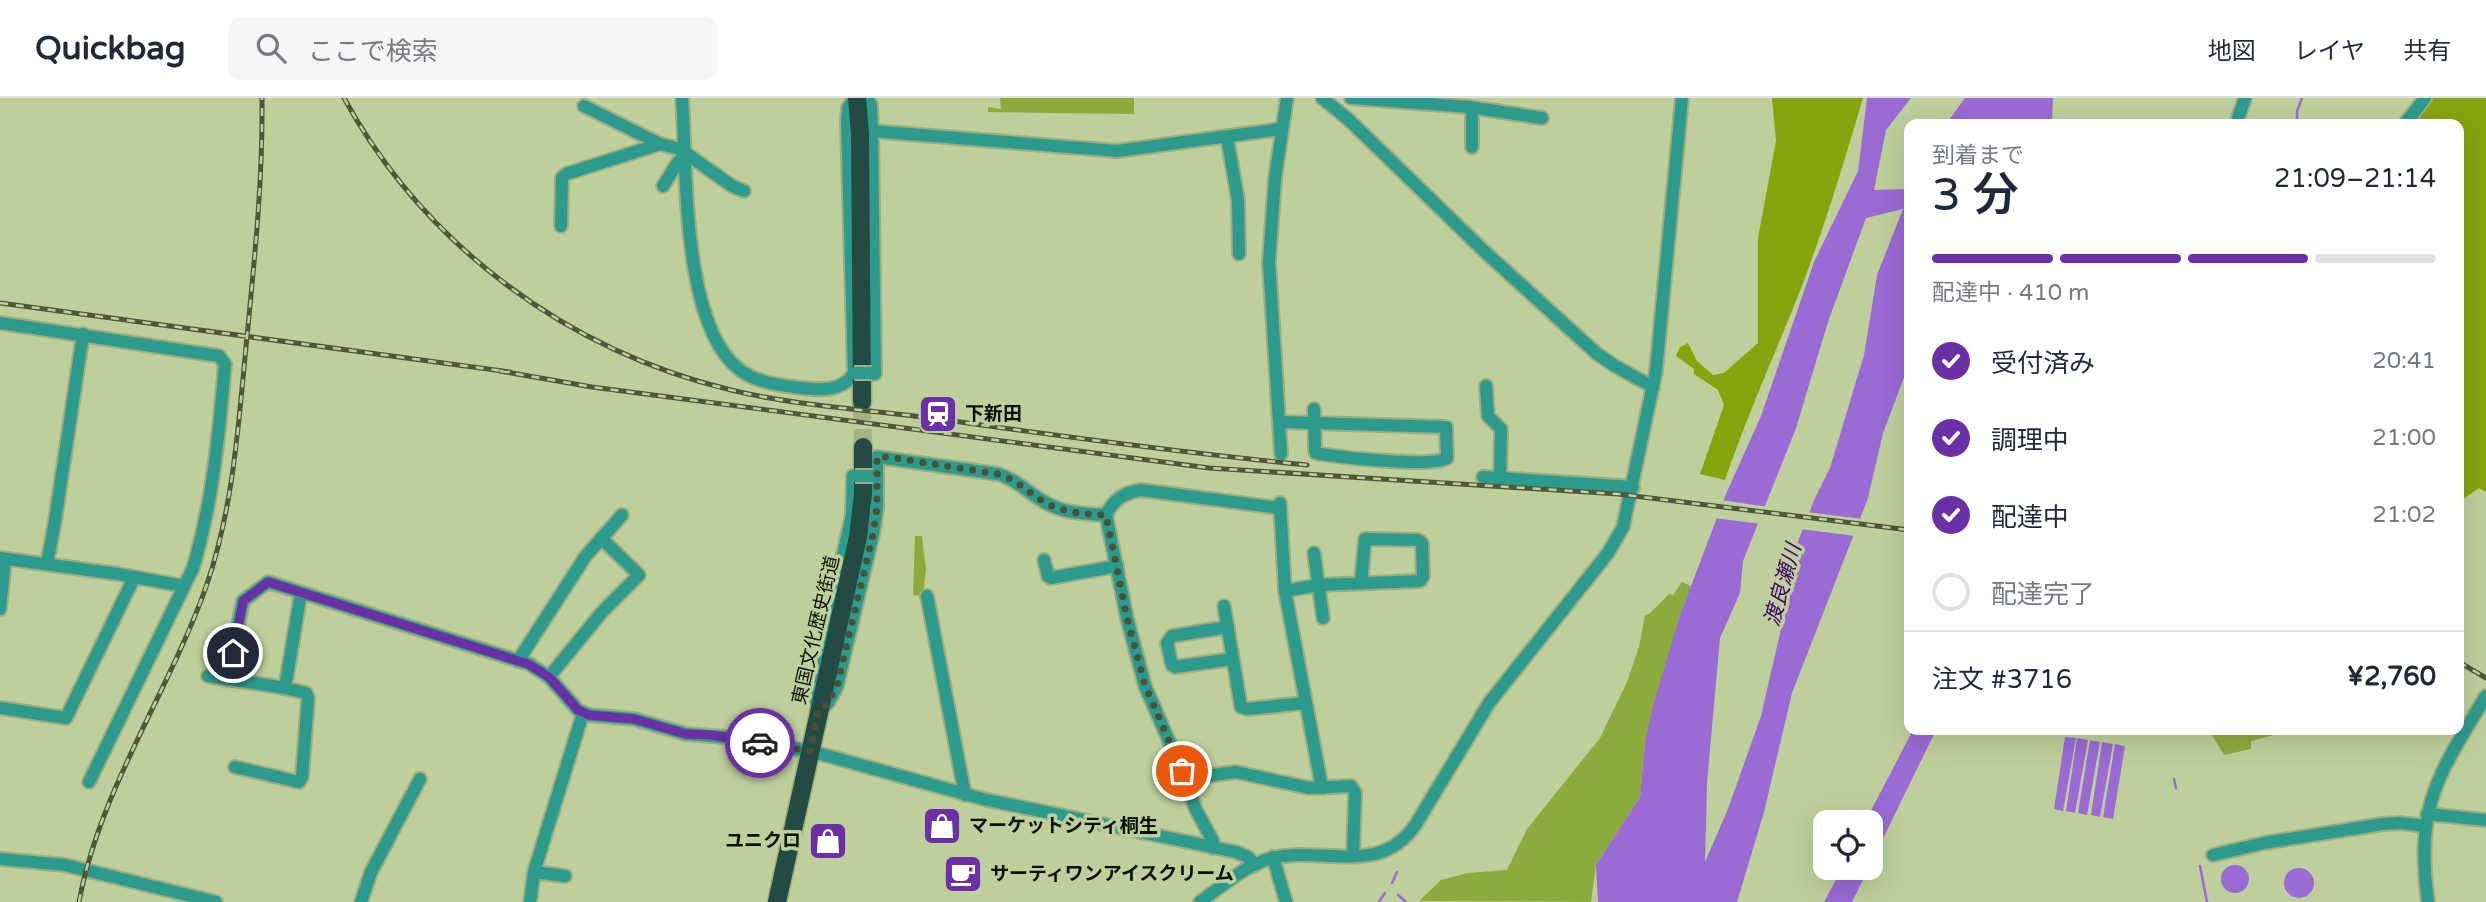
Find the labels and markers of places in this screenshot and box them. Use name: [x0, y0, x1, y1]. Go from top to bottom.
station icon: 下新田: [917, 393, 959, 435]
place label: 下新田: [965, 403, 1022, 425]
pin: [203, 623, 263, 683]
pin: [1152, 741, 1212, 801]
shop icon: マーケットシティ桐生: [921, 805, 963, 847]
place label: マーケットシティ桐生: [969, 815, 1158, 837]
shop icon: ユニクロ: [807, 820, 849, 862]
place label: ユニクロ: [725, 830, 801, 852]
cafe icon: サーティワンアイスクリーム: [942, 853, 984, 895]
place label: サーティワンアイスクリーム: [990, 863, 1234, 885]

